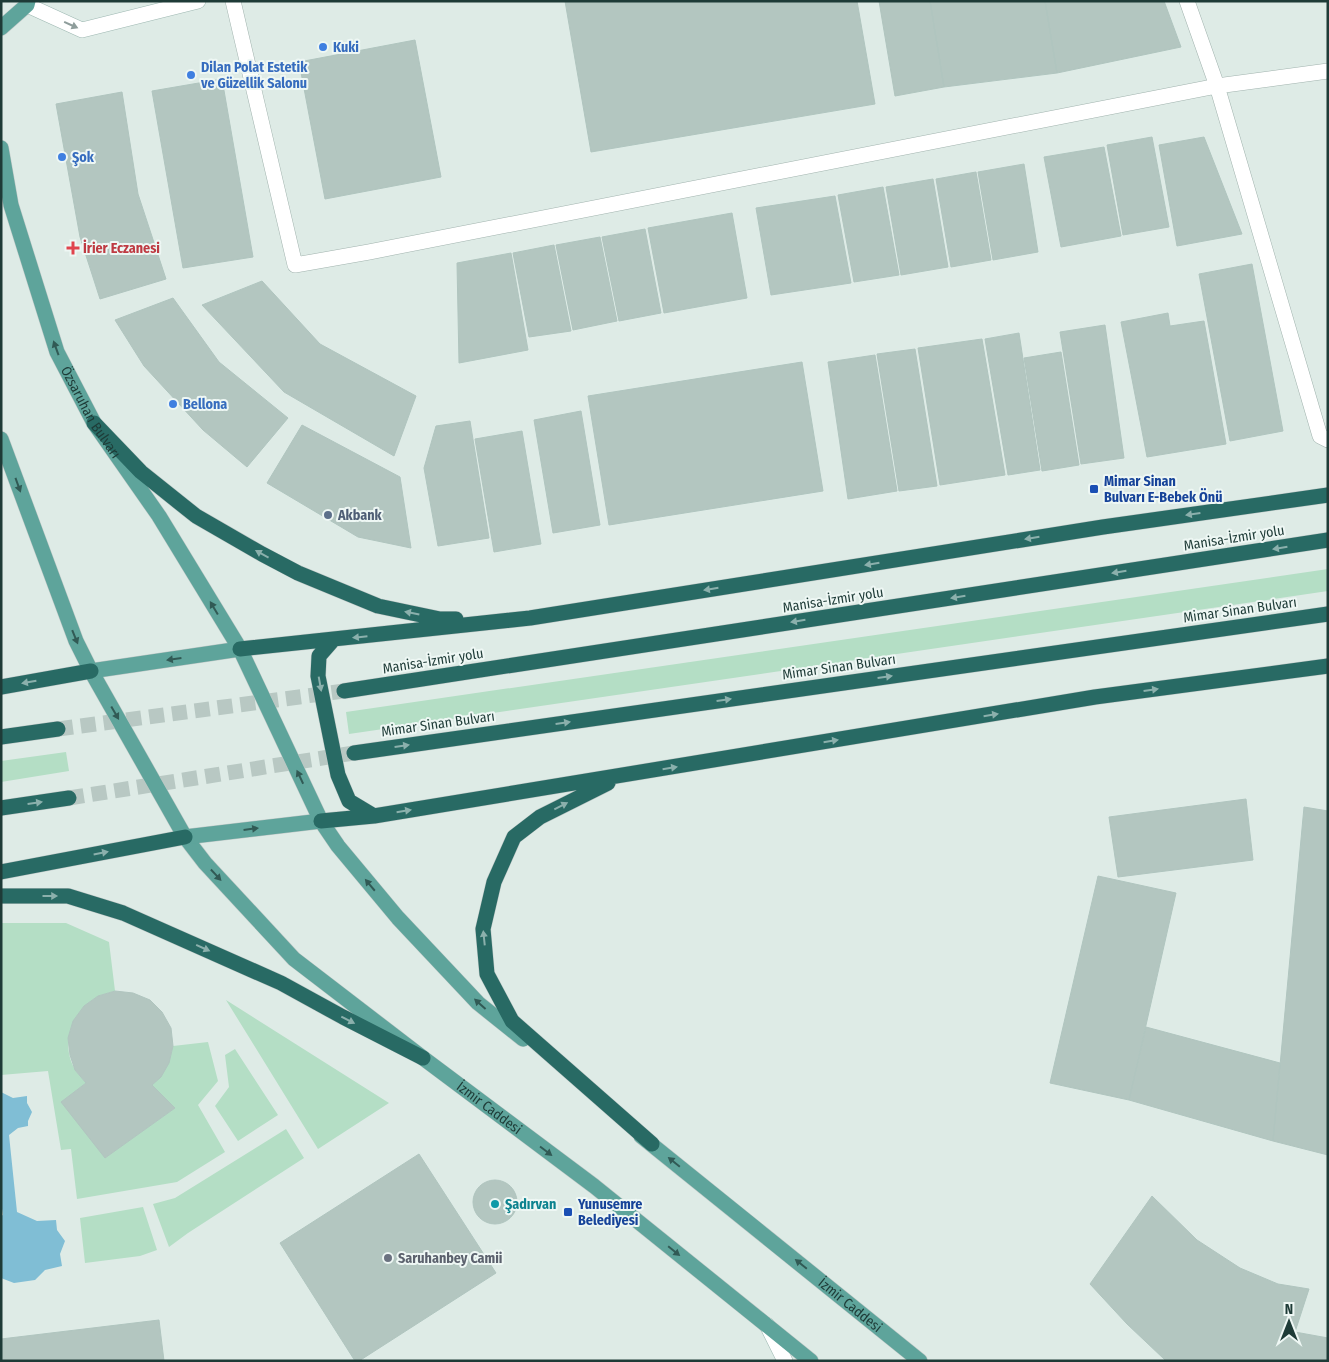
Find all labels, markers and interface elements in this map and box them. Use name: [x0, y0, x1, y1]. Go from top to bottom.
one-way arrow: [64, 22, 78, 30]
place label: Kuki: [333, 39, 359, 56]
marker: Kuki: [317, 41, 329, 53]
place label: Dilan Polat Estetik ve Güzellik Salonu: [200, 59, 308, 92]
marker: Dilan Polat Estetik ve Güzellik Salonu: [185, 69, 197, 81]
place label: Şok: [72, 149, 95, 167]
marker: Şok: [56, 151, 68, 163]
place label: İrier Eczanesi: [83, 239, 160, 257]
marker: İrier Eczanesi: [67, 242, 79, 254]
one-way arrow: [52, 340, 60, 355]
street label: Özsaruhan Bulvarı: [57, 363, 124, 461]
place label: Bellona: [183, 396, 227, 413]
marker: Bellona: [167, 398, 179, 410]
place label: Mimar Sinan Bulvarı E-Bebek Önü: [1104, 473, 1222, 506]
one-way arrow: [14, 478, 22, 493]
marker: Mimar Sinan Bulvarı E-Bebek Önü: [1088, 483, 1100, 495]
place label: Akbank: [337, 507, 383, 524]
marker: Akbank: [322, 509, 334, 521]
one-way arrow: [1184, 510, 1200, 518]
street label: Manisa-İzmir yolu: [1182, 522, 1286, 554]
one-way arrow: [1024, 534, 1040, 542]
one-way arrow: [1271, 544, 1287, 552]
one-way arrow: [254, 550, 269, 558]
one-way arrow: [863, 560, 879, 568]
one-way arrow: [1111, 569, 1127, 577]
street label: Manisa-İzmir yolu: [781, 584, 885, 616]
one-way arrow: [703, 586, 719, 594]
one-way arrow: [950, 593, 966, 601]
street label: Mimar Sinan Bulvarı: [1182, 594, 1298, 626]
one-way arrow: [210, 601, 219, 615]
one-way arrow: [404, 609, 420, 617]
one-way arrow: [789, 618, 805, 626]
one-way arrow: [72, 630, 80, 644]
one-way arrow: [352, 633, 368, 641]
street label: Manisa-İzmir yolu: [381, 645, 485, 677]
street label: Mimar Sinan Bulvarı: [781, 651, 897, 683]
one-way arrow: [166, 655, 182, 663]
one-way arrow: [877, 673, 893, 681]
one-way arrow: [317, 676, 325, 692]
one-way arrow: [21, 678, 37, 686]
one-way arrow: [1144, 686, 1160, 694]
one-way arrow: [717, 696, 733, 704]
one-way arrow: [111, 707, 120, 720]
street label: Mimar Sinan Bulvarı: [380, 708, 496, 740]
one-way arrow: [983, 710, 999, 718]
one-way arrow: [556, 719, 572, 727]
one-way arrow: [823, 737, 839, 745]
one-way arrow: [395, 742, 411, 750]
one-way arrow: [663, 763, 679, 771]
one-way arrow: [296, 770, 304, 784]
one-way arrow: [27, 798, 43, 806]
one-way arrow: [554, 802, 568, 810]
one-way arrow: [396, 806, 412, 814]
one-way arrow: [244, 825, 260, 833]
one-way arrow: [93, 849, 108, 857]
one-way arrow: [210, 868, 222, 880]
one-way arrow: [365, 879, 376, 892]
one-way arrow: [42, 892, 58, 900]
one-way arrow: [479, 929, 487, 945]
one-way arrow: [196, 944, 210, 952]
one-way arrow: [474, 999, 487, 1010]
one-way arrow: [341, 1016, 355, 1024]
street label: İzmir Caddesi: [453, 1078, 525, 1138]
one-way arrow: [539, 1145, 552, 1156]
one-way arrow: [668, 1157, 681, 1168]
place label: Şadırvan: [505, 1196, 556, 1214]
place label: Yunusemre Belediyesi: [577, 1196, 642, 1229]
marker: Şadırvan: [489, 1198, 501, 1210]
marker: Yunusemre Belediyesi: [562, 1206, 574, 1218]
one-way arrow: [667, 1245, 680, 1256]
place label: Saruhanbey Camii: [398, 1250, 503, 1267]
marker: Saruhanbey Camii: [382, 1252, 394, 1264]
one-way arrow: [795, 1259, 808, 1270]
street label: İzmir Caddesi: [815, 1274, 886, 1336]
north arrow: [1264, 1297, 1314, 1347]
text: N: [1285, 1301, 1293, 1318]

